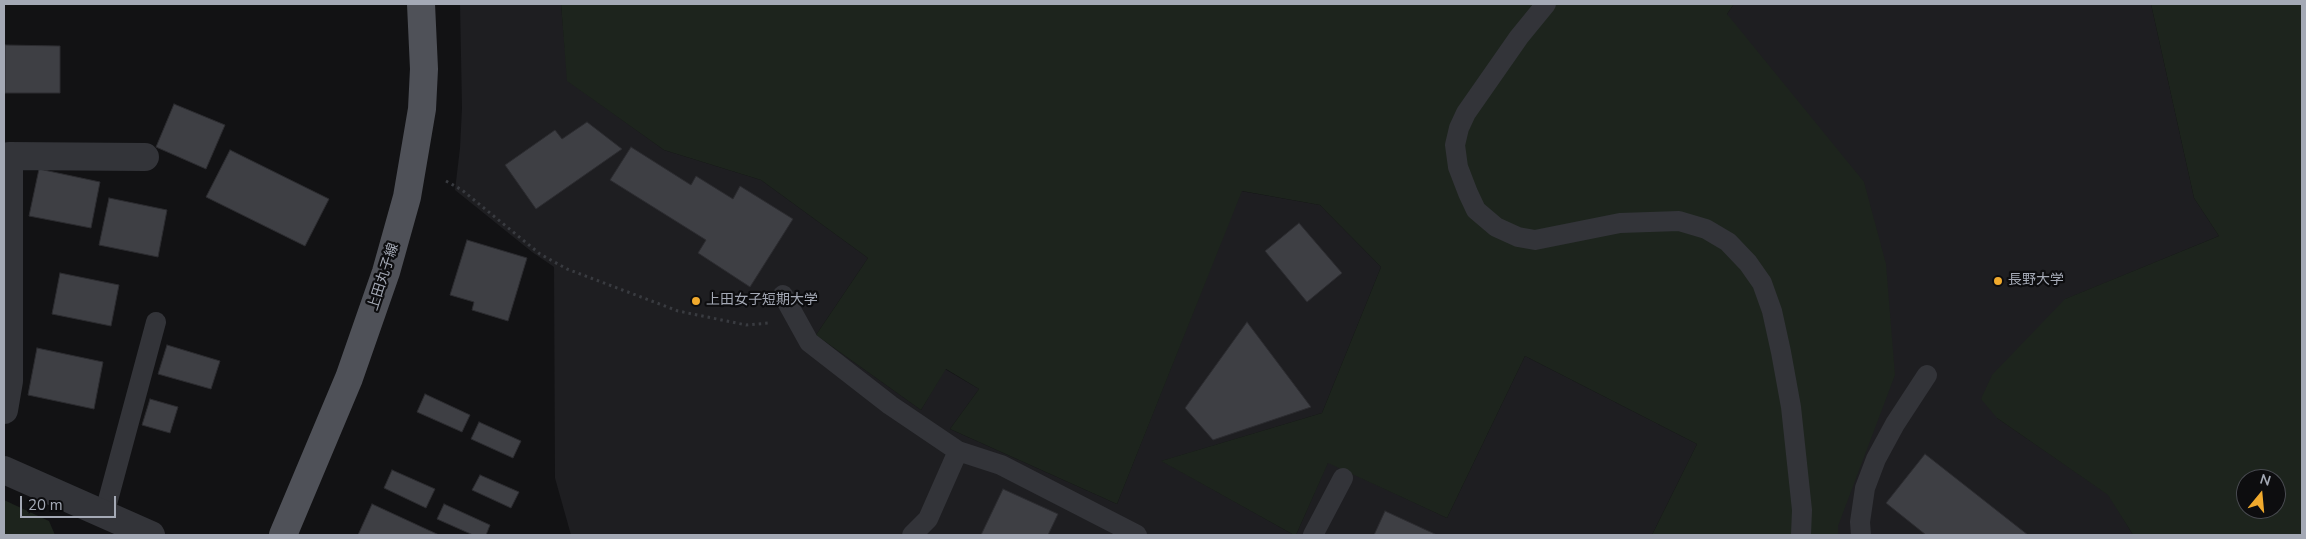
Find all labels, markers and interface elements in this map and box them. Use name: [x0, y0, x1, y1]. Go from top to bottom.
street label: 上田丸子線: [365, 241, 403, 313]
place label: 長野大学: [2008, 273, 2064, 289]
marker: 長野大学: [1992, 275, 2004, 287]
place label: 上田女子短期大学: [706, 293, 818, 309]
marker: 上田女子短期大学: [690, 295, 702, 307]
north arrow: [2236, 469, 2286, 519]
text: N: [2257, 470, 2273, 491]
scale bar: [22, 486, 119, 518]
text: 20 m: [28, 495, 63, 515]

